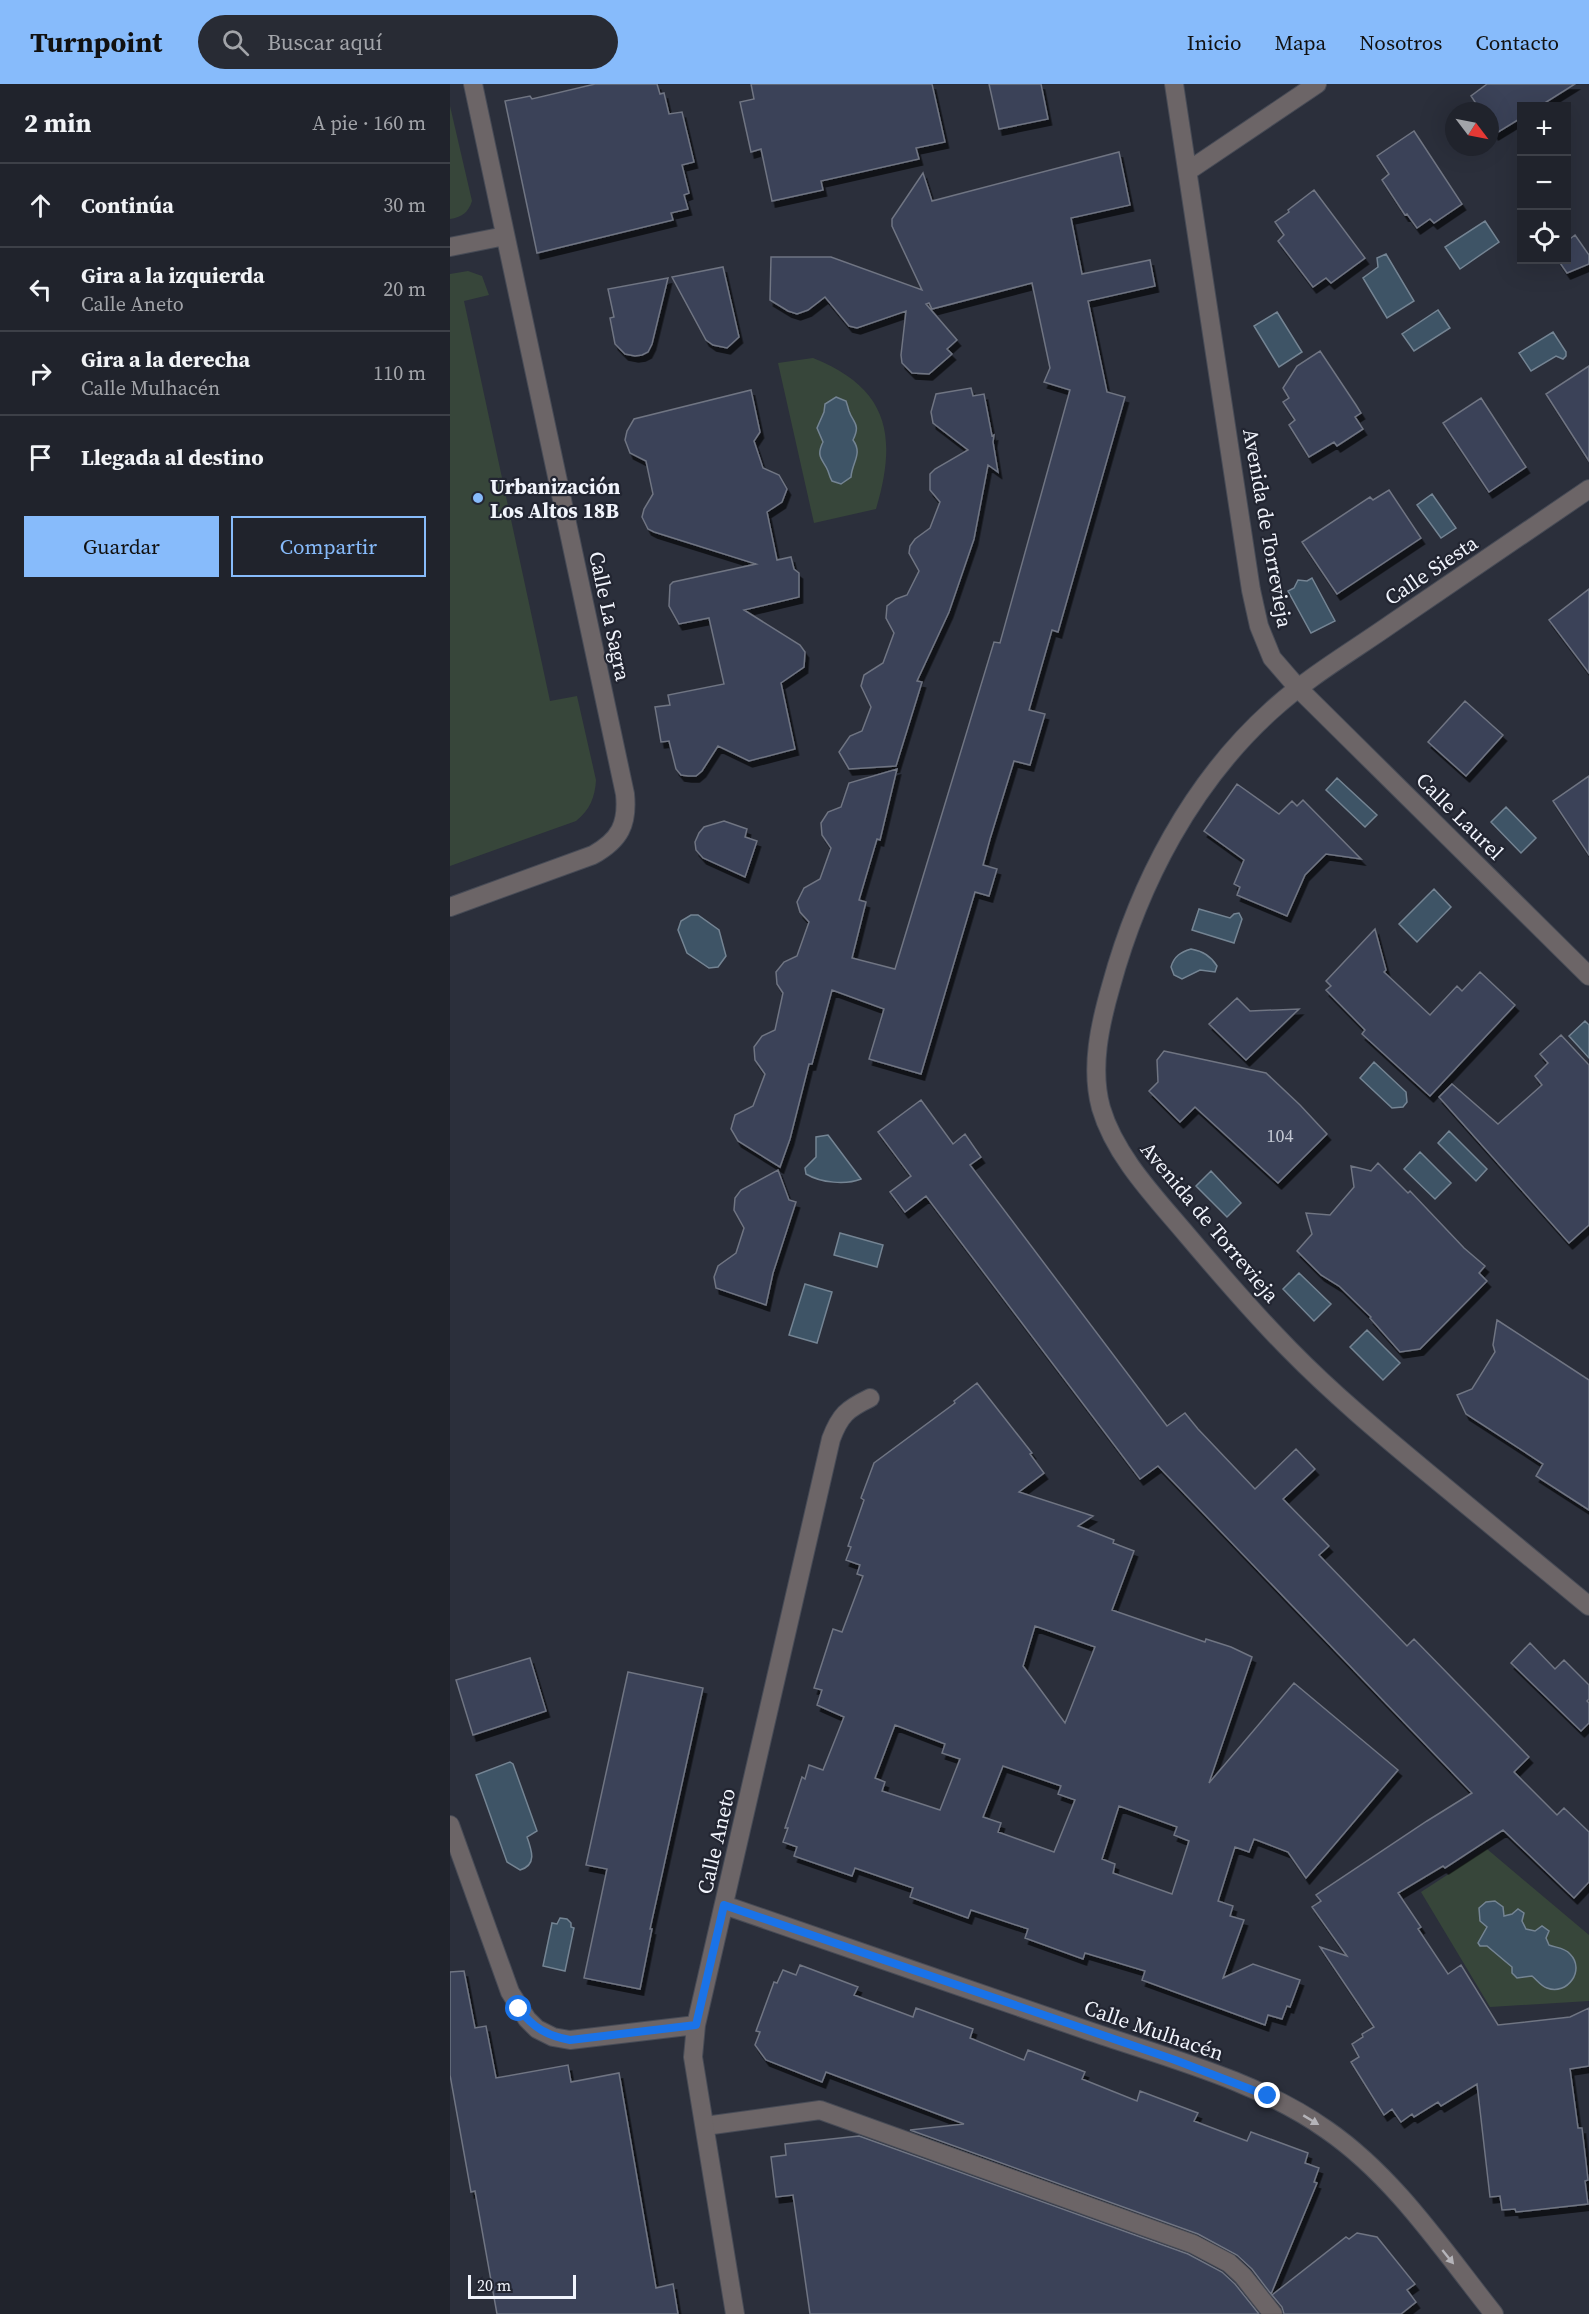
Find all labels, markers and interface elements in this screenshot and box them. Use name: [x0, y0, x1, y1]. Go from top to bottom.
search box: [198, 15, 618, 69]
text: Turnpoint: [30, 23, 162, 61]
icon: search: [219, 26, 252, 59]
text: Buscar aquí: [267, 27, 382, 57]
text: Inicio: [1187, 28, 1241, 57]
text: Mapa: [1274, 28, 1326, 57]
text: Nosotros: [1359, 28, 1442, 57]
text: Contacto: [1475, 28, 1559, 57]
north arrow: [1445, 102, 1499, 156]
map controls: [1517, 102, 1571, 264]
button: +: [1517, 102, 1571, 156]
text: 2 min: [24, 105, 91, 141]
text: A pie · 160 m: [312, 109, 426, 137]
button: −: [1517, 156, 1571, 210]
icon: ahead: [24, 189, 57, 222]
text: Continúa: [81, 190, 174, 220]
text: 30 m: [383, 191, 426, 219]
button: locate: [1517, 210, 1571, 264]
text: Gira a la izquierda: [81, 260, 265, 290]
icon: left: [24, 273, 57, 306]
text: 20 m: [383, 275, 426, 303]
text: Calle Aneto: [81, 290, 184, 318]
text: Gira a la derecha: [81, 344, 250, 374]
icon: right: [24, 357, 57, 390]
text: 110 m: [373, 359, 426, 387]
text: Calle Mulhacén: [81, 374, 220, 402]
street label: Avenida de Torrevieja: [1236, 426, 1300, 630]
icon: arrive: [24, 441, 57, 474]
text: Llegada al destino: [81, 442, 264, 472]
place label: Urbanización Los Altos 18B: [490, 472, 620, 525]
marker: Urbanización Los Altos 18B: [471, 491, 485, 505]
button: Guardar: [24, 516, 219, 577]
button: Compartir: [231, 516, 426, 577]
street label: Calle Siesta: [1379, 528, 1483, 612]
street label: Calle La Sagra: [582, 549, 638, 684]
street label: Calle Laurel: [1410, 766, 1510, 866]
house number: 104: [1267, 1123, 1294, 1148]
street label: Avenida de Torrevieja: [1134, 1135, 1286, 1309]
street label: Calle Aneto: [690, 1785, 742, 1897]
street label: Calle Mulhacén: [1080, 1993, 1228, 2068]
route start: [505, 1995, 531, 2021]
route end: [1254, 2082, 1280, 2108]
one-way arrow: [1303, 2114, 1319, 2125]
one-way arrow: [1441, 2249, 1453, 2264]
scale bar: [468, 2272, 576, 2300]
text: 20 m: [477, 2274, 511, 2296]

